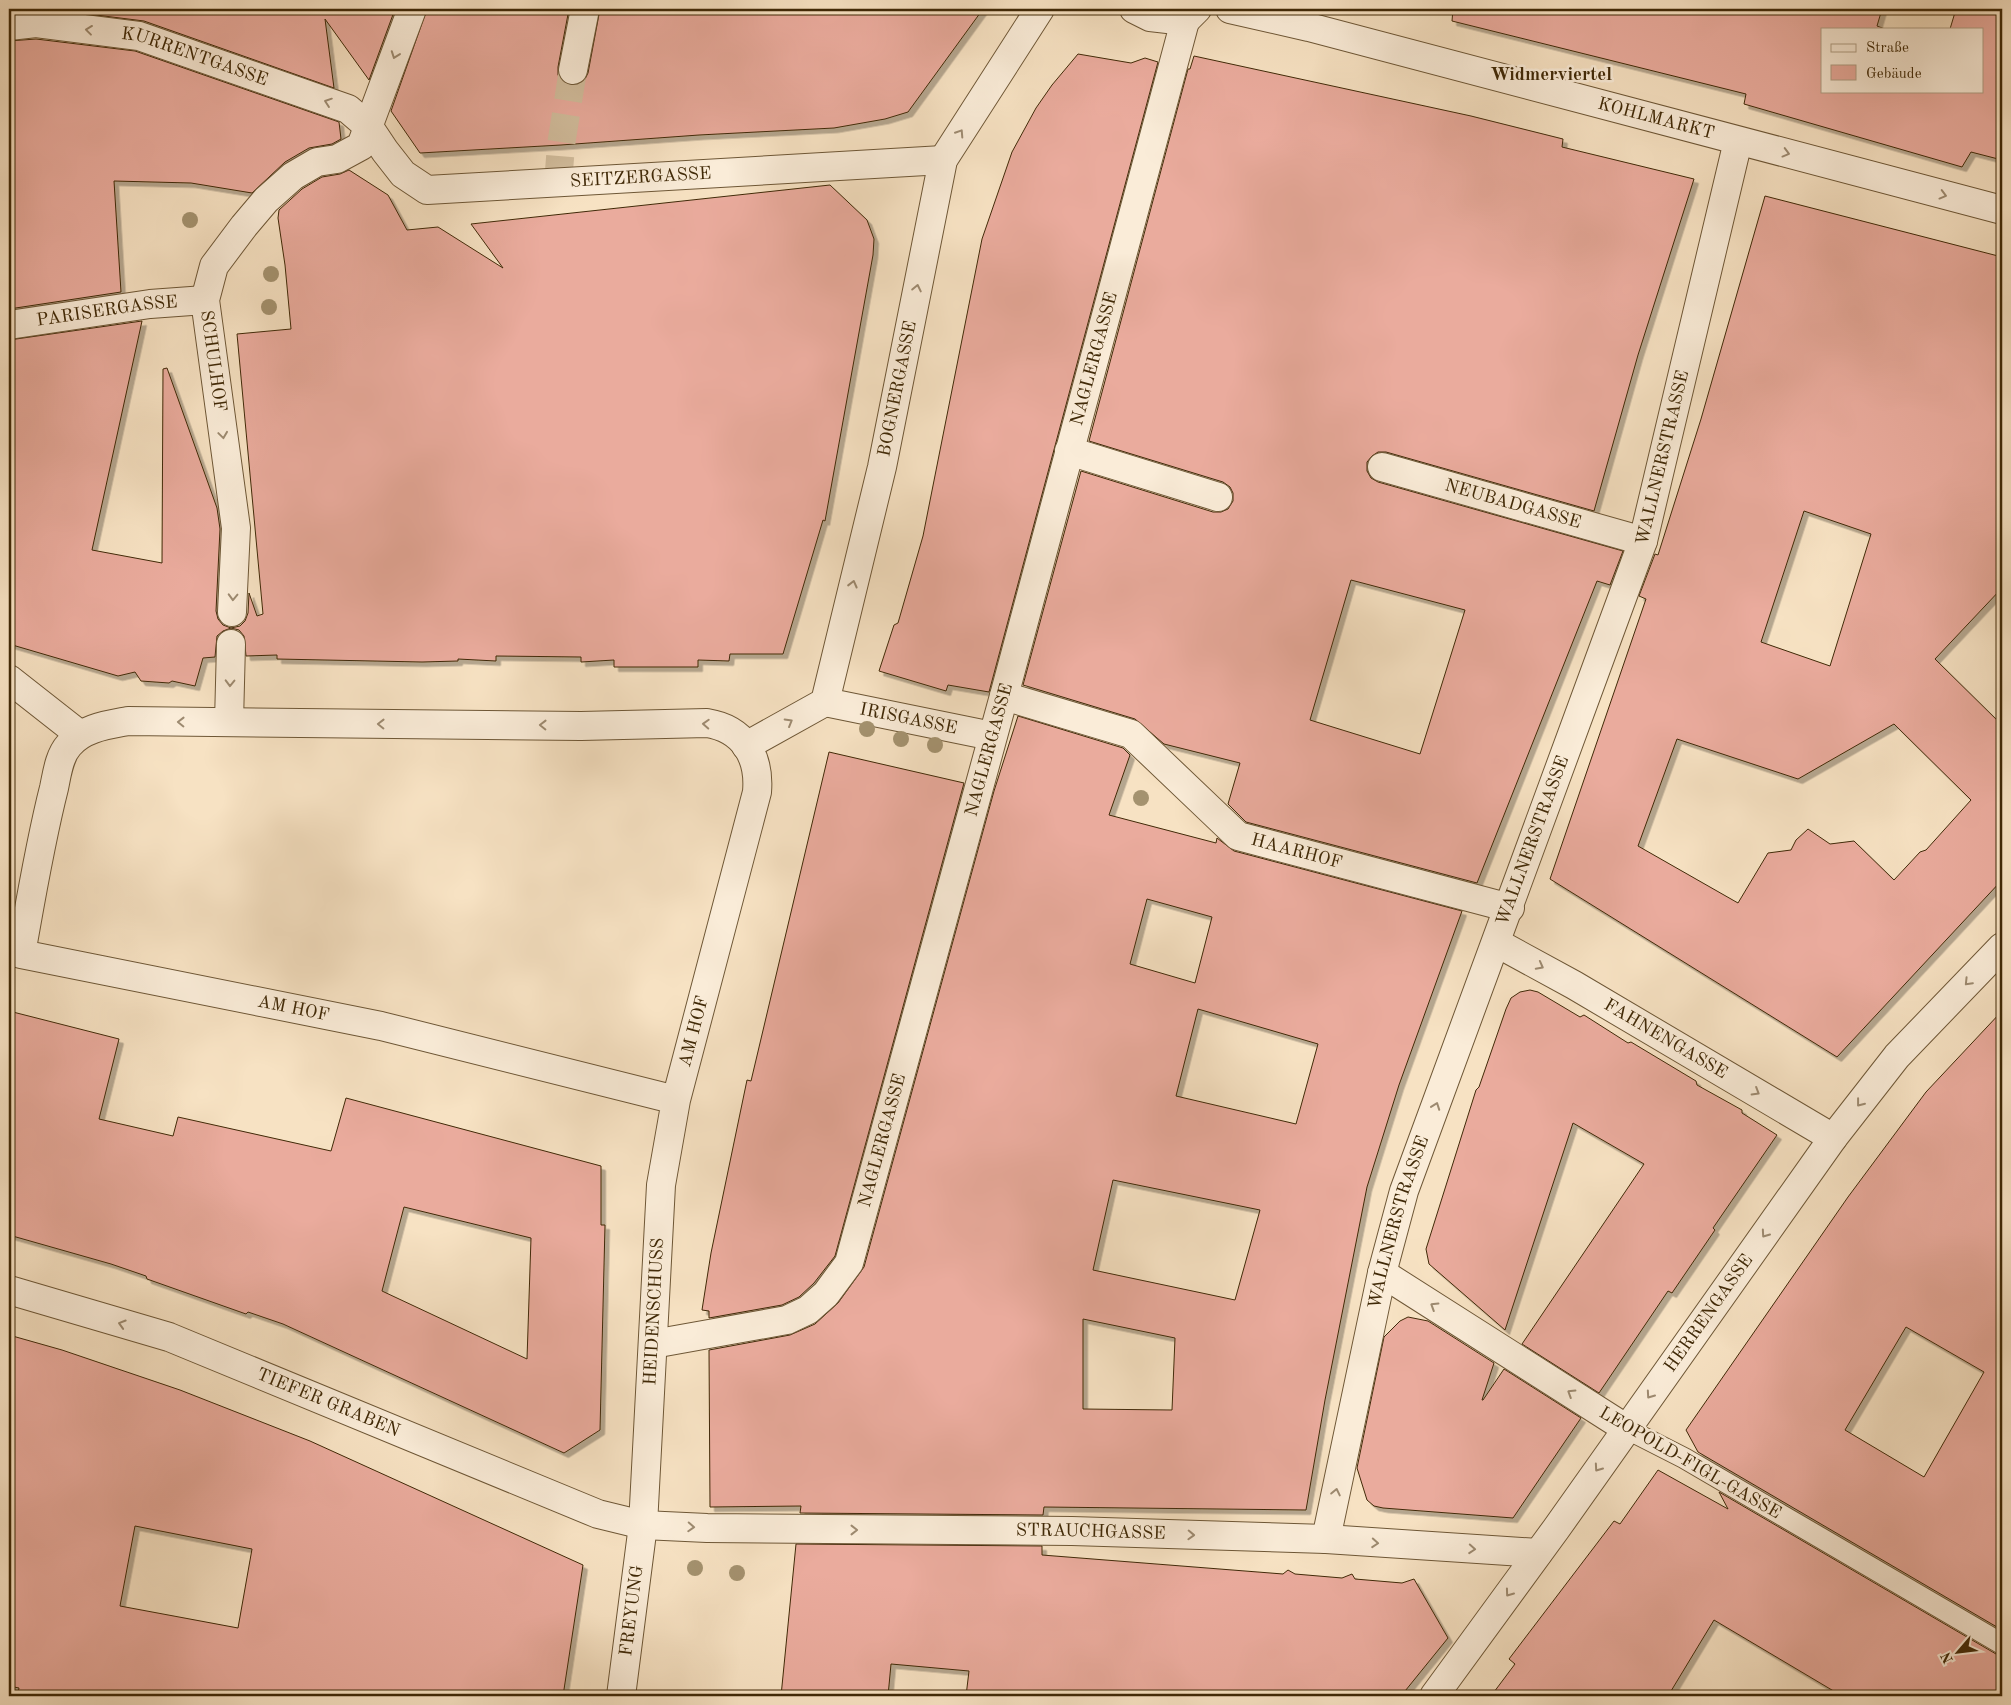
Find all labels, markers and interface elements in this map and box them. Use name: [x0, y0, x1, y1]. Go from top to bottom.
one-way arrow: [85, 25, 93, 36]
street label: KURRENTGASSE: [120, 25, 270, 89]
legend: [1821, 28, 1984, 92]
text: Straße: [1866, 41, 1909, 56]
one-way arrow: [391, 50, 401, 58]
district label: Widmerviertel: [1490, 66, 1612, 85]
text: Gebäude: [1866, 67, 1922, 82]
street label: KOHLMARKT: [1596, 95, 1716, 143]
one-way arrow: [324, 98, 333, 108]
one-way arrow: [954, 130, 963, 139]
one-way arrow: [1781, 148, 1789, 158]
street label: SEITZERGASSE: [570, 164, 712, 191]
one-way arrow: [1938, 189, 1946, 199]
one-way arrow: [911, 284, 921, 293]
street label: NAGLERGASSE: [1068, 290, 1121, 428]
street label: PARISERGASSE: [35, 293, 178, 330]
street label: SCHULHOF: [197, 309, 229, 413]
street label: BOGNERGASSE: [875, 319, 920, 458]
street label: WALLNERSTRASSE: [1633, 368, 1692, 547]
one-way arrow: [217, 431, 228, 439]
street label: NEUBADGASSE: [1443, 476, 1583, 532]
one-way arrow: [847, 580, 858, 589]
one-way arrow: [228, 593, 238, 601]
one-way arrow: [225, 680, 235, 688]
street label: NAGLERGASSE: [962, 681, 1016, 819]
street label: IRISGASSE: [858, 700, 959, 738]
one-way arrow: [176, 717, 184, 727]
one-way arrow: [376, 719, 384, 729]
one-way arrow: [701, 719, 709, 729]
one-way arrow: [783, 719, 792, 729]
one-way arrow: [539, 720, 547, 731]
street label: WALLNERSTRASSE: [1493, 753, 1572, 928]
street label: HAARHOF: [1249, 831, 1344, 872]
one-way arrow: [1534, 960, 1543, 970]
one-way arrow: [1965, 976, 1974, 985]
street label: AM HOF: [256, 993, 331, 1024]
street label: AM HOF: [676, 994, 712, 1069]
street label: FAHNENGASSE: [1601, 996, 1730, 1082]
street label: NAGLERGASSE: [856, 1072, 909, 1209]
one-way arrow: [1750, 1085, 1759, 1095]
one-way arrow: [1858, 1097, 1866, 1106]
one-way arrow: [1430, 1102, 1440, 1111]
street label: WALLNERSTRASSE: [1366, 1134, 1432, 1310]
one-way arrow: [1762, 1229, 1771, 1238]
street label: HEIDENSCHUSS: [641, 1237, 667, 1386]
street label: HERRENGASSE: [1661, 1251, 1756, 1376]
one-way arrow: [1430, 1302, 1439, 1312]
one-way arrow: [118, 1319, 127, 1329]
street label: TIEFER GRABEN: [254, 1365, 403, 1440]
one-way arrow: [1567, 1390, 1576, 1399]
one-way arrow: [1647, 1390, 1656, 1399]
street label: LEOPOLD-FIGL-GASSE: [1596, 1404, 1784, 1522]
one-way arrow: [1595, 1463, 1604, 1472]
one-way arrow: [1331, 1487, 1341, 1496]
one-way arrow: [688, 1522, 696, 1533]
street label: STRAUCHGASSE: [1016, 1522, 1166, 1543]
one-way arrow: [850, 1525, 858, 1535]
one-way arrow: [1188, 1530, 1196, 1540]
one-way arrow: [1371, 1537, 1379, 1548]
one-way arrow: [1468, 1544, 1476, 1555]
street label: FREYUNG: [617, 1564, 647, 1657]
one-way arrow: [1507, 1587, 1515, 1596]
north arrow: [1934, 1628, 1984, 1678]
text: N: [1939, 1649, 1956, 1666]

